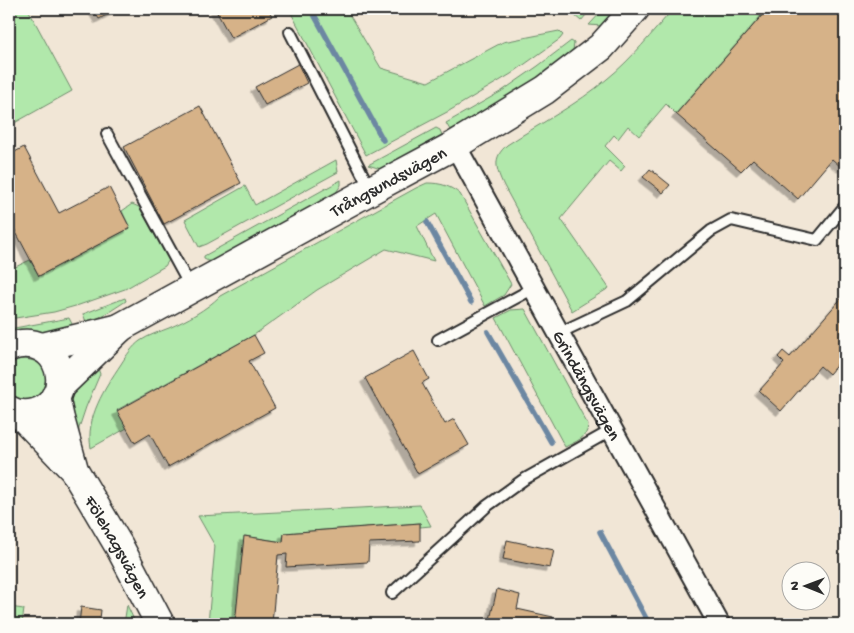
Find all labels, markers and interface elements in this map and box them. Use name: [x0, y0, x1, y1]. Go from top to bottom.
street label: Trångsundsvägen: [326, 143, 451, 224]
street label: Grindängsvägen: [546, 328, 624, 445]
street label: Fölehagsvägen: [78, 492, 153, 603]
north arrow: [782, 560, 832, 610]
text: N: [787, 581, 804, 591]

